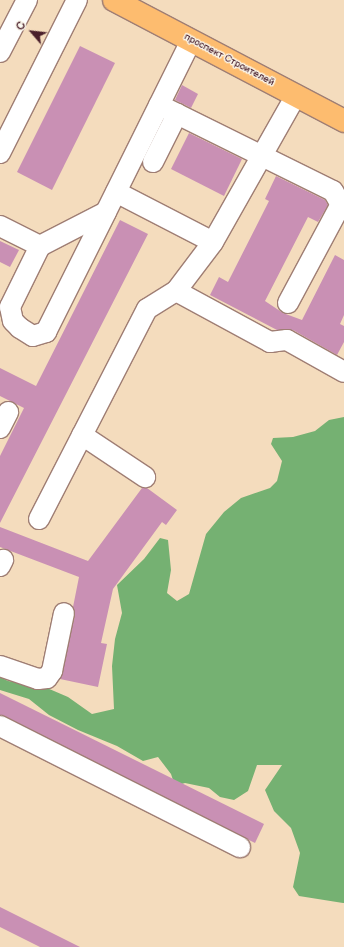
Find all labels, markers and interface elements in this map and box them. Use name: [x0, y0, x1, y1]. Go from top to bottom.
north arrow: [12, 12, 52, 52]
text: С: [13, 20, 28, 33]
street label: проспект Строителей: [182, 31, 276, 89]

